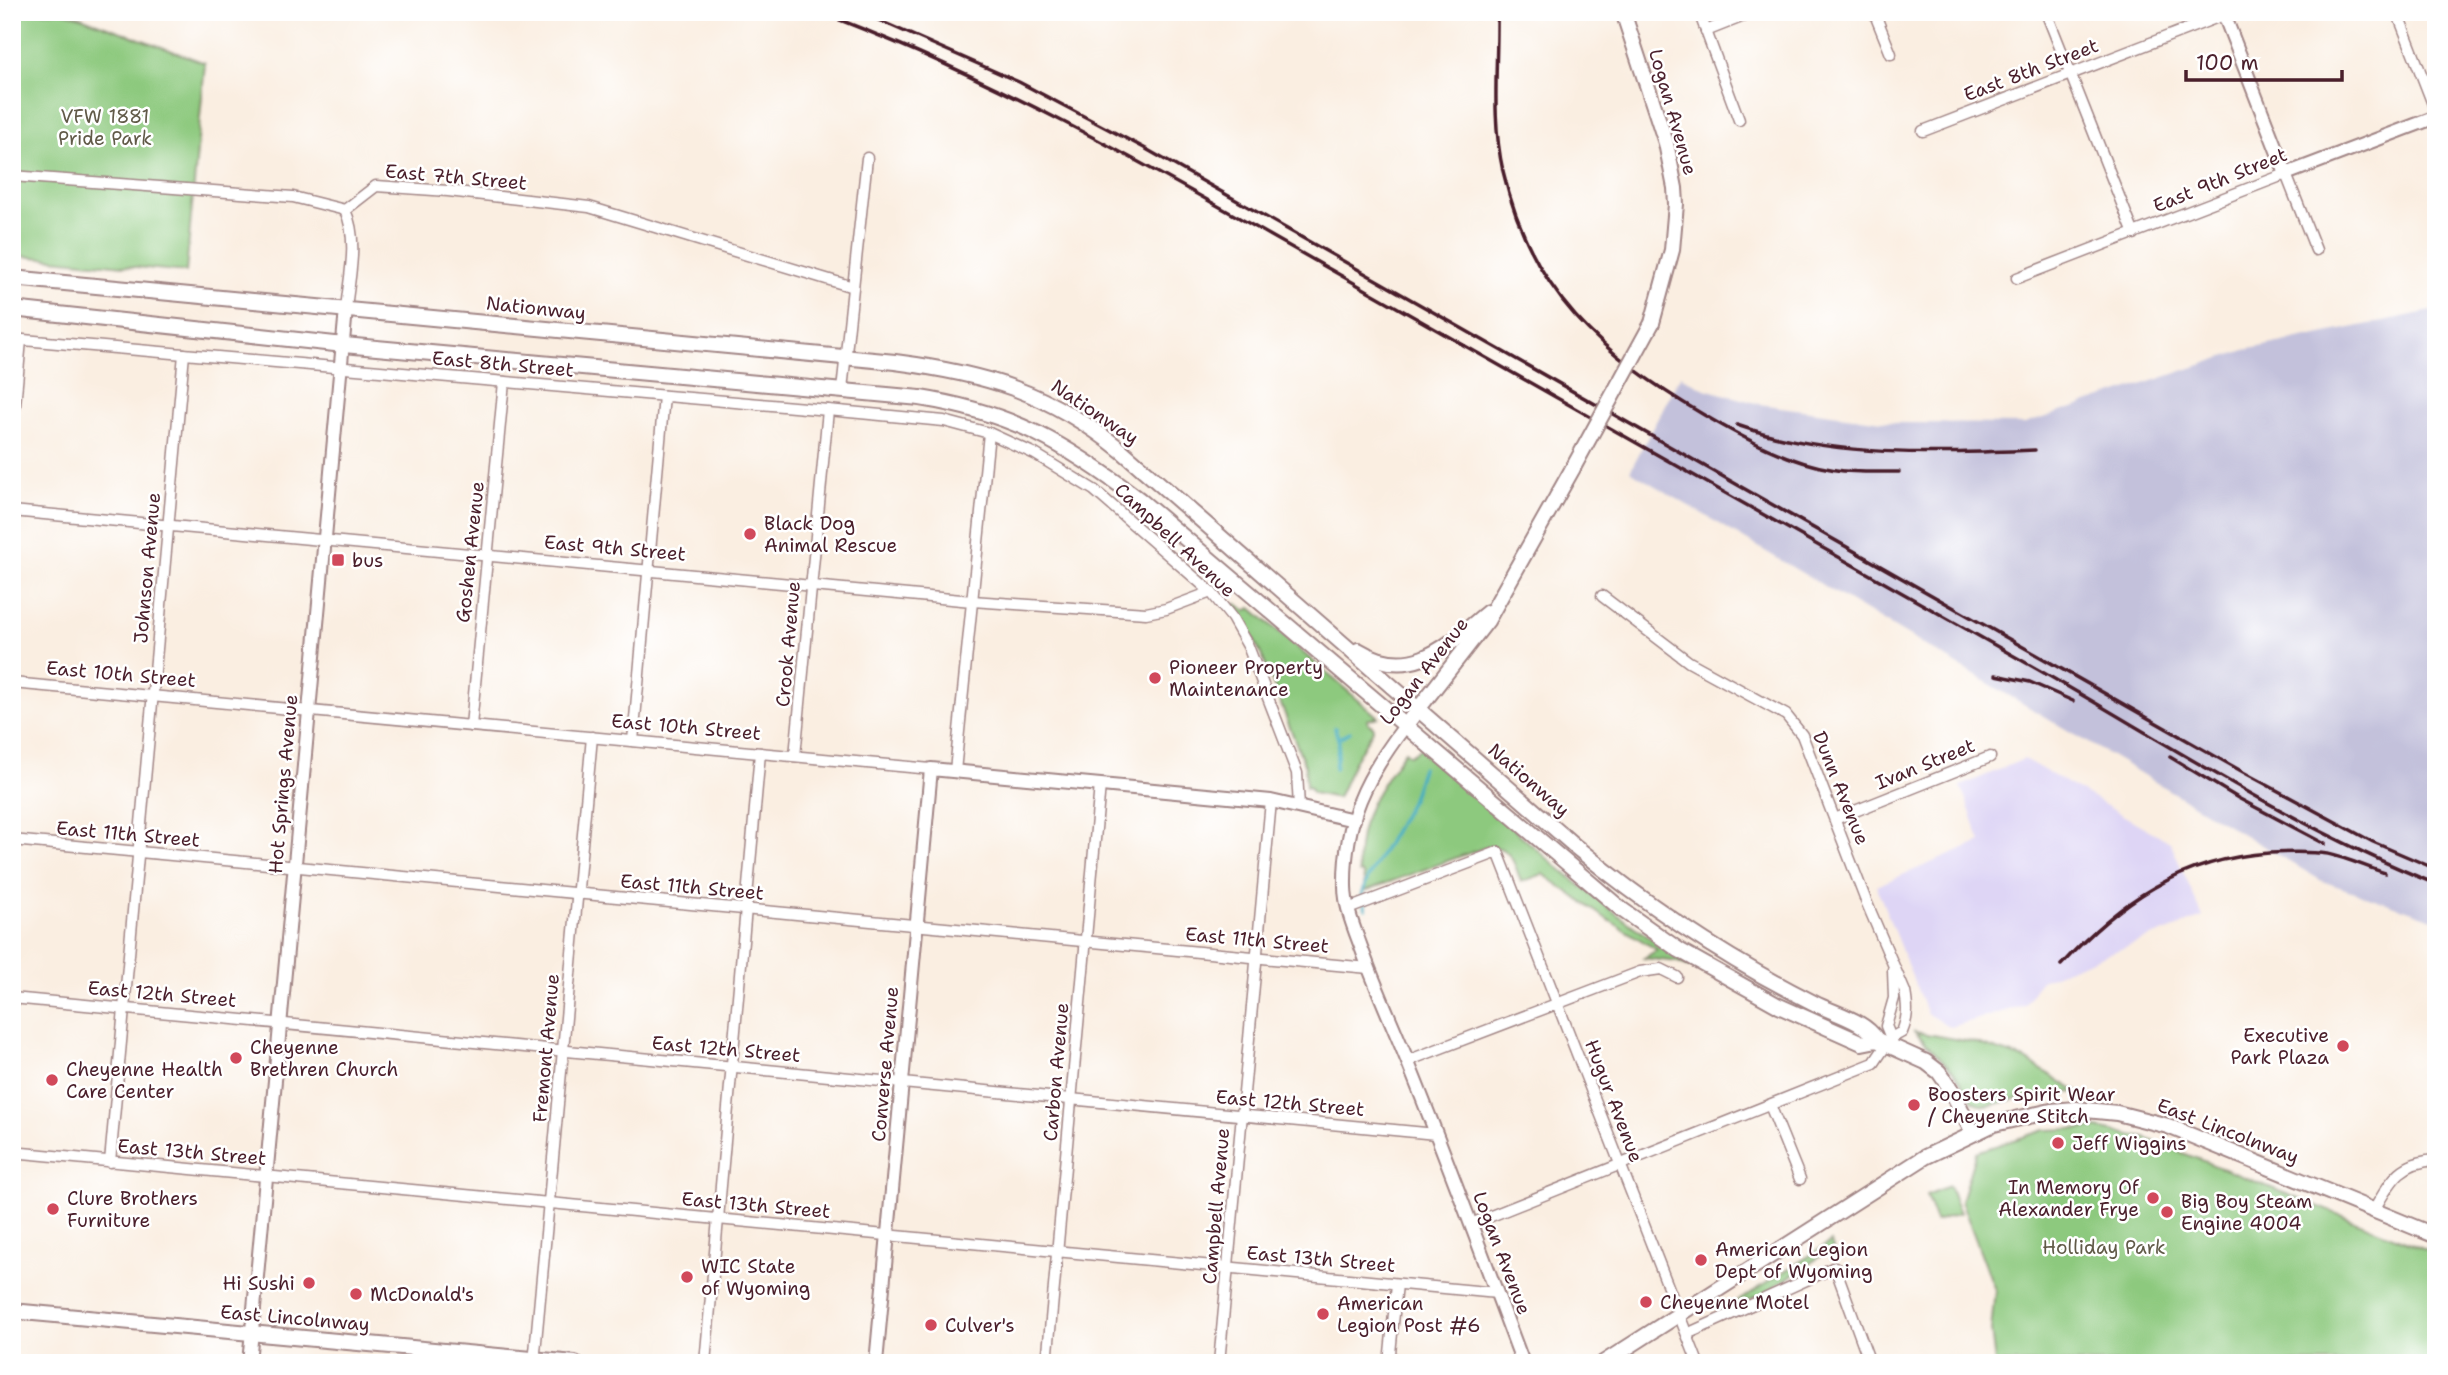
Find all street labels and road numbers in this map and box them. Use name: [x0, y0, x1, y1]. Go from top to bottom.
street label: East 8th Street: [1960, 33, 2102, 107]
street label: Logan Avenue: [1643, 46, 1703, 178]
street label: East 9th Street: [2149, 142, 2291, 218]
street label: East 7th Street: [384, 158, 528, 196]
street label: Nationway: [485, 290, 587, 326]
street label: East 8th Street: [431, 345, 575, 383]
street label: Nationway: [1046, 374, 1144, 450]
street label: Campbell Avenue: [1109, 477, 1241, 603]
street label: Goshen Avenue: [450, 480, 490, 624]
street label: Johnson Avenue: [128, 491, 166, 645]
street label: East 9th Street: [543, 529, 687, 567]
street label: Crook Avenue: [770, 580, 806, 708]
street label: Logan Avenue: [1374, 612, 1474, 730]
street label: East 10th Street: [45, 655, 197, 693]
street label: Hot Springs Avenue: [263, 693, 303, 875]
street label: East 10th Street: [610, 708, 762, 746]
street label: Dunn Avenue: [1807, 728, 1875, 848]
street label: Ivan Street: [1872, 733, 1978, 795]
street label: Nationway: [1483, 738, 1575, 822]
street label: East 11th Street: [55, 815, 201, 853]
street label: East 11th Street: [619, 868, 765, 906]
street label: East 11th Street: [1184, 921, 1330, 959]
street label: Fremont Avenue: [527, 973, 565, 1123]
street label: East 12th Street: [87, 975, 237, 1013]
street label: Converse Avenue: [866, 985, 904, 1143]
street label: Carbon Avenue: [1037, 1002, 1075, 1142]
street label: East 12th Street: [651, 1030, 801, 1068]
street label: Hugur Avenue: [1579, 1036, 1649, 1166]
street label: East 12th Street: [1215, 1084, 1365, 1122]
street label: East Lincolnway: [2153, 1092, 2303, 1170]
street label: Campbell Avenue: [1197, 1127, 1235, 1285]
street label: East 13th Street: [117, 1133, 267, 1171]
street label: East 13th Street: [681, 1186, 831, 1224]
street label: Logan Avenue: [1467, 1188, 1537, 1318]
street label: East 13th Street: [1246, 1240, 1396, 1278]
street label: East Lincolnway: [219, 1299, 371, 1337]

